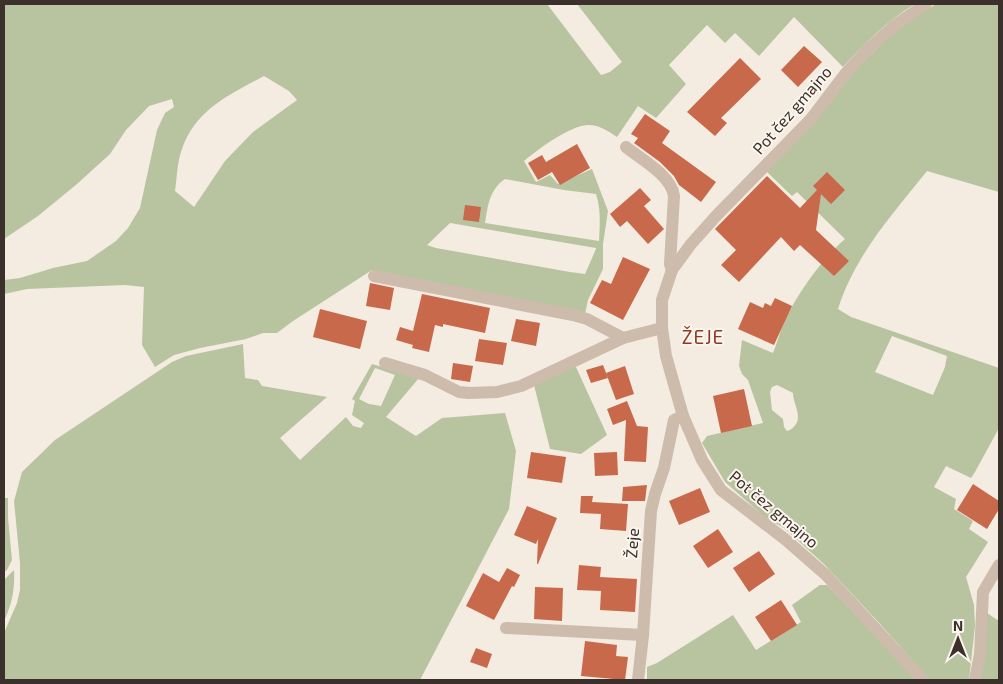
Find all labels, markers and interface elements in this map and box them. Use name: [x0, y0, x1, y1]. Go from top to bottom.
street label: Pot čez gmajno: [748, 62, 836, 158]
district label: ŽEJE: [682, 325, 724, 348]
street label: Pot čez gmajno: [725, 466, 823, 552]
street label: Žeje: [621, 527, 643, 559]
north arrow: [933, 614, 983, 664]
text: N: [953, 617, 963, 634]

